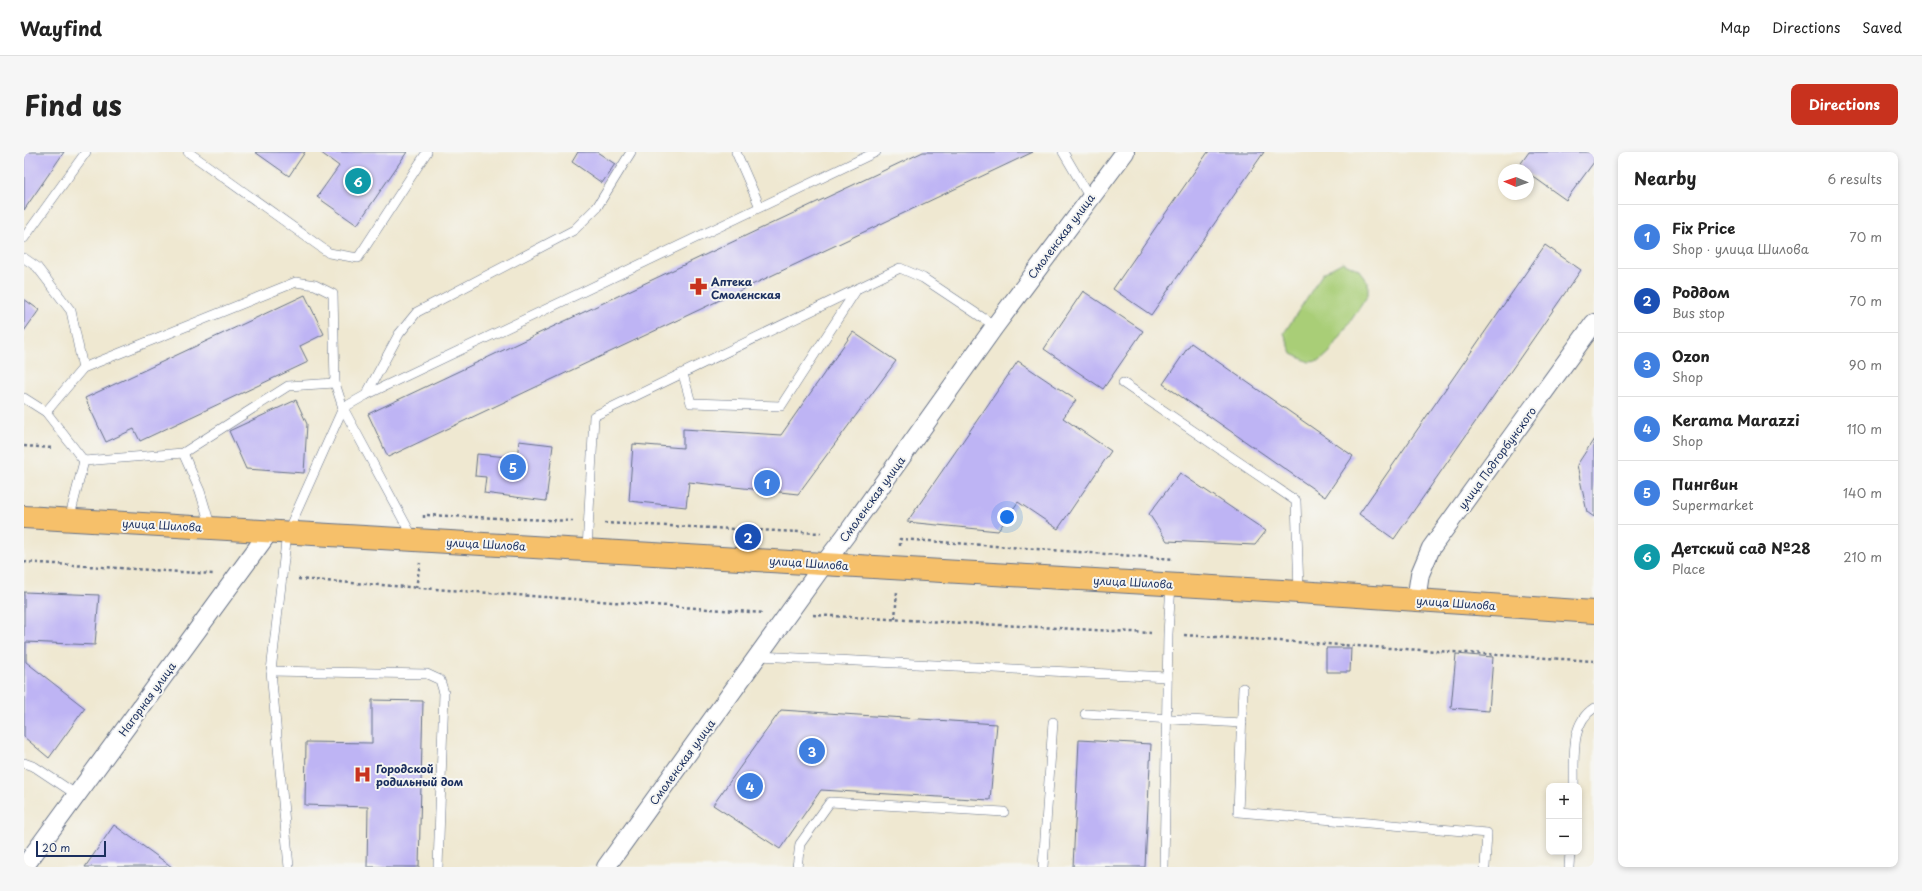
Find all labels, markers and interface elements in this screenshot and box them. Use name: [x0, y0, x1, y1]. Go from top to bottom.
text: Wayfind: [20, 14, 102, 42]
text: Map: [1720, 17, 1750, 38]
text: Directions: [1772, 17, 1840, 38]
text: Saved: [1862, 17, 1902, 38]
text: Find us: [24, 83, 122, 126]
button: Directions: [1791, 84, 1898, 125]
north arrow: [1498, 164, 1534, 200]
text: Nearby: [1634, 165, 1696, 191]
pin: 6: [345, 166, 371, 196]
text: 6 results: [1827, 169, 1882, 188]
street label: Смоленская улица: [1023, 190, 1099, 282]
text: Fix Price: [1672, 216, 1735, 239]
text: 1: [1644, 227, 1650, 246]
text: 70 m: [1849, 227, 1882, 246]
text: Shop · улица Шилова: [1672, 239, 1809, 258]
place label: Аптека Смоленская: [711, 273, 781, 303]
pharmacy icon: Аптека Смоленская: [688, 277, 708, 297]
text: Роддом: [1672, 280, 1730, 303]
text: 2: [1642, 291, 1652, 310]
text: 70 m: [1849, 291, 1882, 310]
text: Bus stop: [1672, 303, 1725, 322]
text: Ozon: [1672, 344, 1710, 367]
text: 3: [1643, 355, 1651, 374]
text: 90 m: [1849, 355, 1882, 374]
text: Shop: [1672, 367, 1703, 386]
street label: улица Подгорбунского: [1454, 403, 1540, 513]
text: Kerama Marazzi: [1672, 408, 1800, 431]
text: 4: [1643, 419, 1651, 438]
text: 110 m: [1847, 419, 1882, 438]
text: Shop: [1672, 431, 1703, 450]
pin: 5: [500, 452, 526, 482]
street label: Смоленская улица: [835, 453, 909, 545]
pin: 1: [754, 468, 780, 498]
text: Пингвин: [1672, 472, 1738, 495]
text: 5: [1643, 483, 1651, 502]
text: 140 m: [1843, 483, 1882, 502]
text: Supermarket: [1672, 495, 1754, 514]
your location: [997, 507, 1017, 527]
street label: улица Шилова: [122, 514, 202, 536]
pin: 2: [735, 522, 761, 552]
street label: улица Шилова: [446, 533, 526, 555]
text: Детский сад №28: [1672, 536, 1811, 559]
text: 6: [1642, 547, 1652, 566]
text: 210 m: [1843, 547, 1882, 566]
street label: улица Шилова: [769, 552, 849, 574]
text: Place: [1672, 559, 1705, 578]
street label: улица Шилова: [1093, 571, 1173, 593]
street label: улица Шилова: [1416, 592, 1496, 614]
street label: Нагорная улица: [114, 658, 180, 740]
street label: Смоленская улица: [645, 716, 719, 808]
pin: 3: [799, 736, 825, 766]
place label: Городской родильный дом: [376, 760, 463, 790]
hospital icon: Городской родильный дом: [353, 764, 373, 784]
pin: 4: [737, 771, 763, 801]
map controls: [1546, 783, 1582, 855]
button: +: [1546, 783, 1582, 819]
button: −: [1546, 819, 1582, 855]
scale bar: [36, 839, 106, 858]
text: 20 m: [42, 839, 70, 856]

